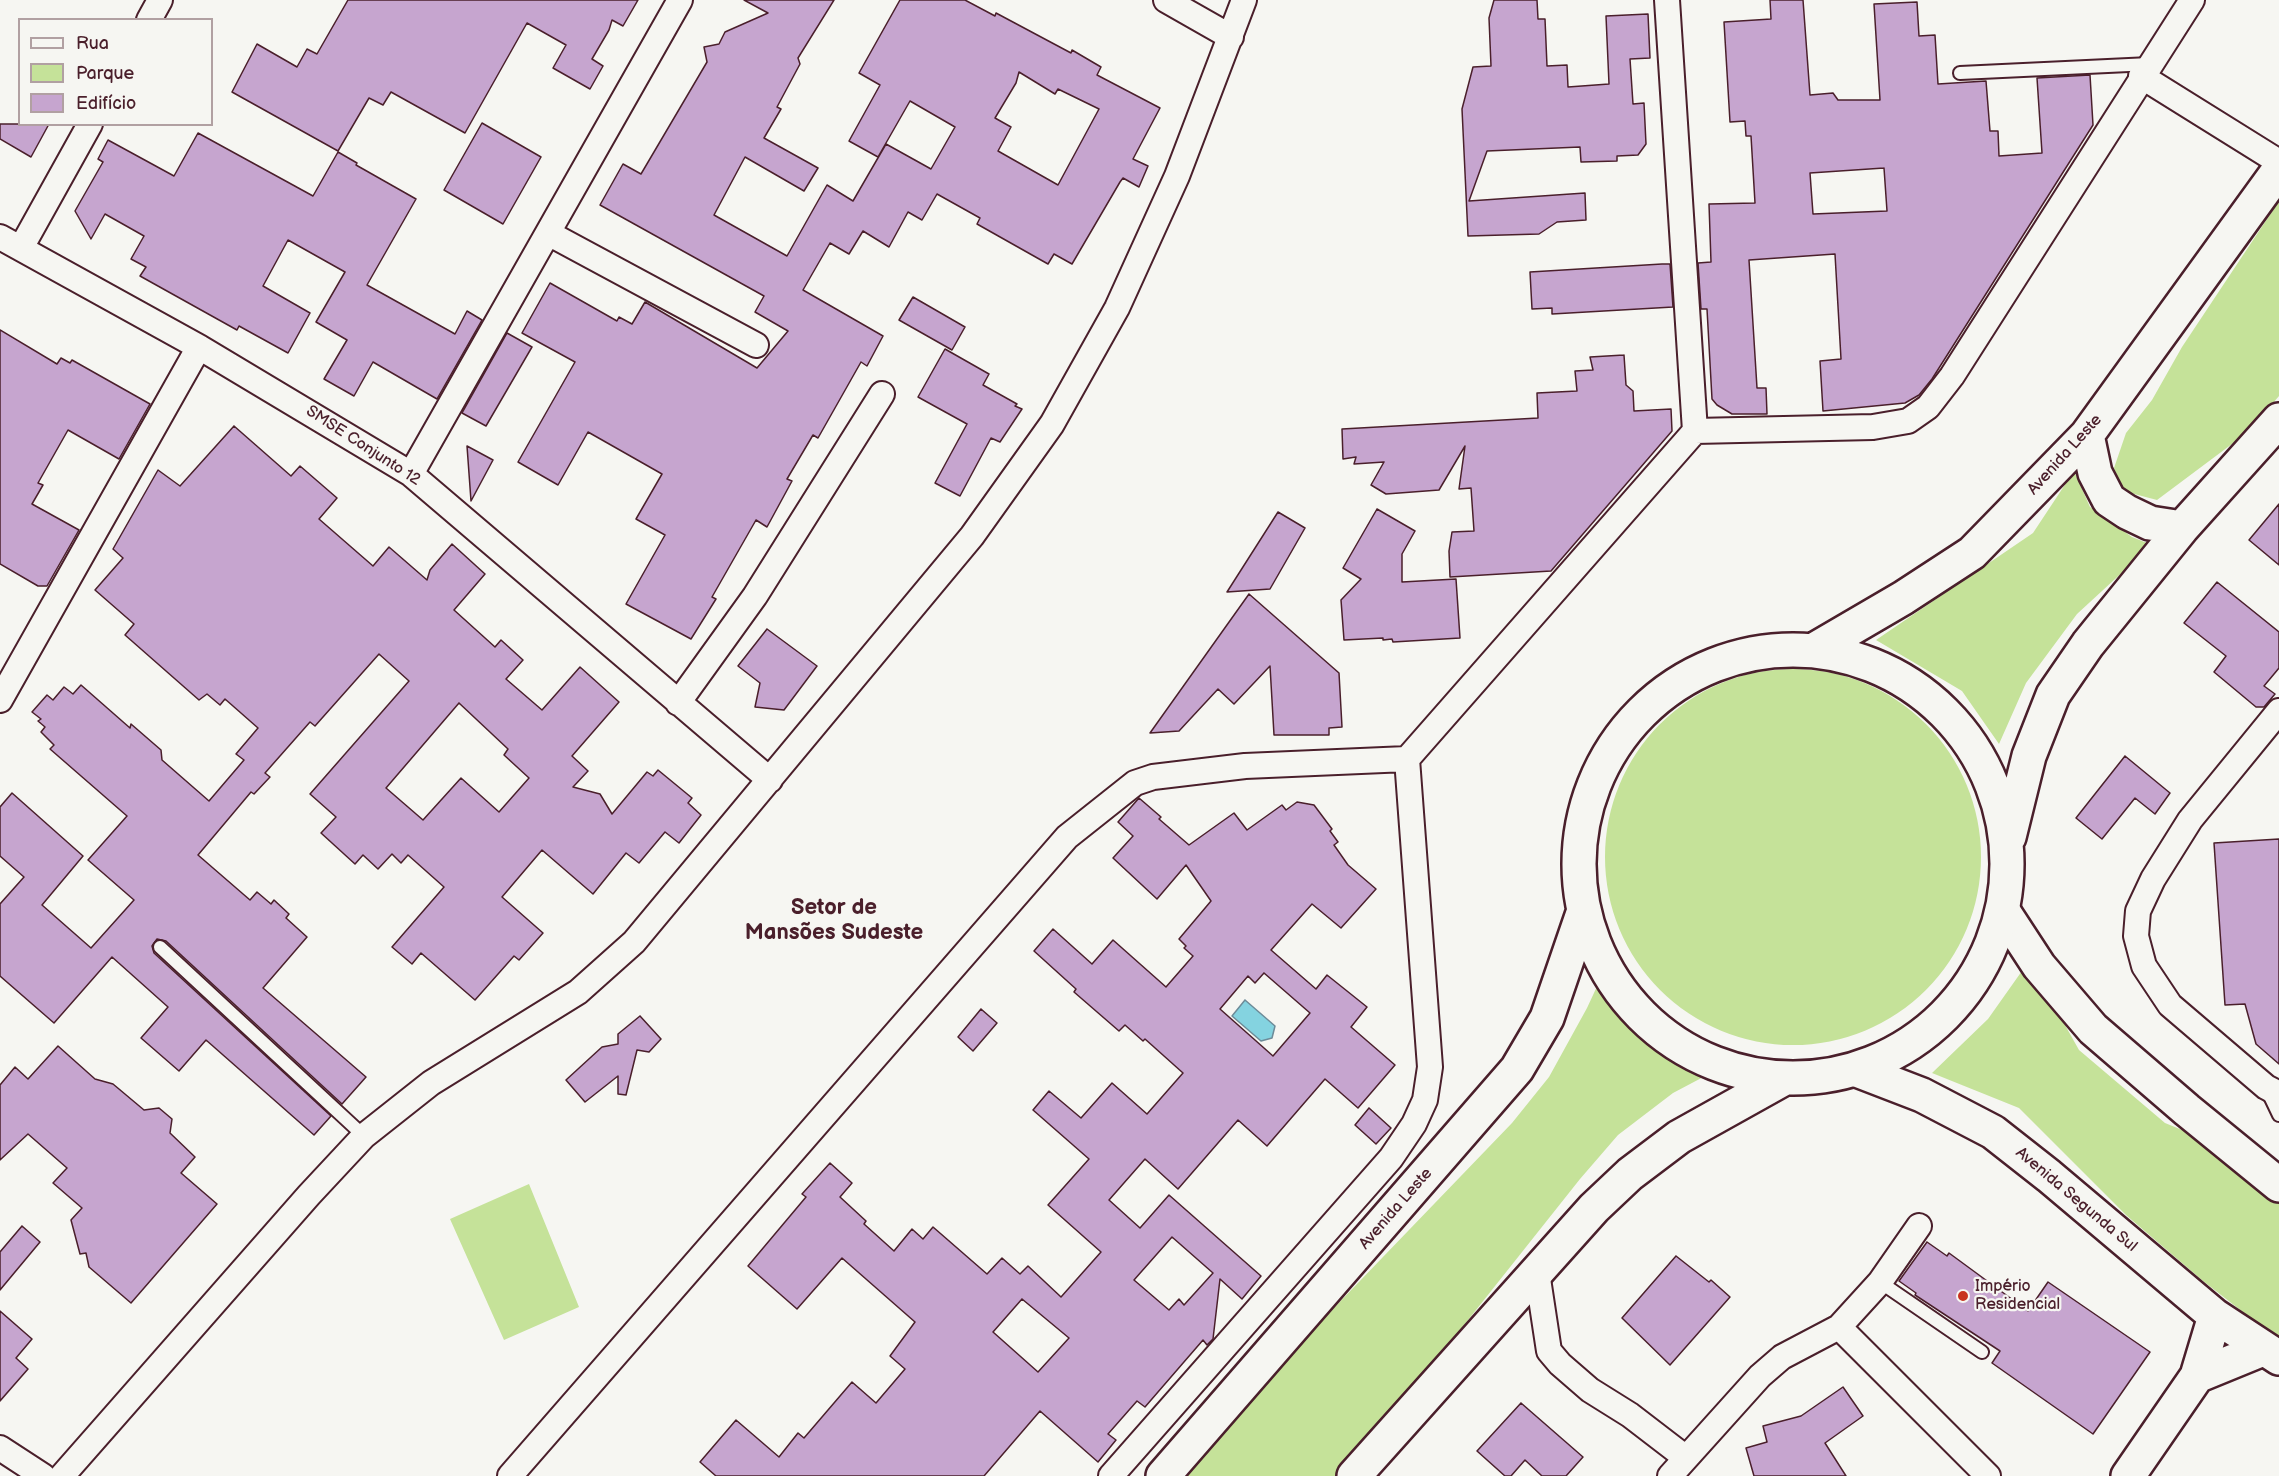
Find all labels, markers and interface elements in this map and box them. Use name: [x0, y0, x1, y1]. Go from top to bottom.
legend: [18, 18, 213, 126]
text: Rua: [76, 33, 109, 54]
text: Parque: [76, 63, 134, 84]
text: Edifício: [76, 93, 136, 114]
street label: SMSE Conjunto 12: [302, 402, 424, 490]
street label: Avenida Leste: [2024, 411, 2106, 499]
district label: Setor de Mansões Sudeste: [745, 895, 923, 946]
street label: Avenida Segunda Sul: [2011, 1144, 2141, 1256]
street label: Avenida Leste: [1355, 1164, 1437, 1254]
place label: Império Residencial: [1975, 1277, 2060, 1315]
marker: Império Residencial: [1956, 1289, 1970, 1303]

